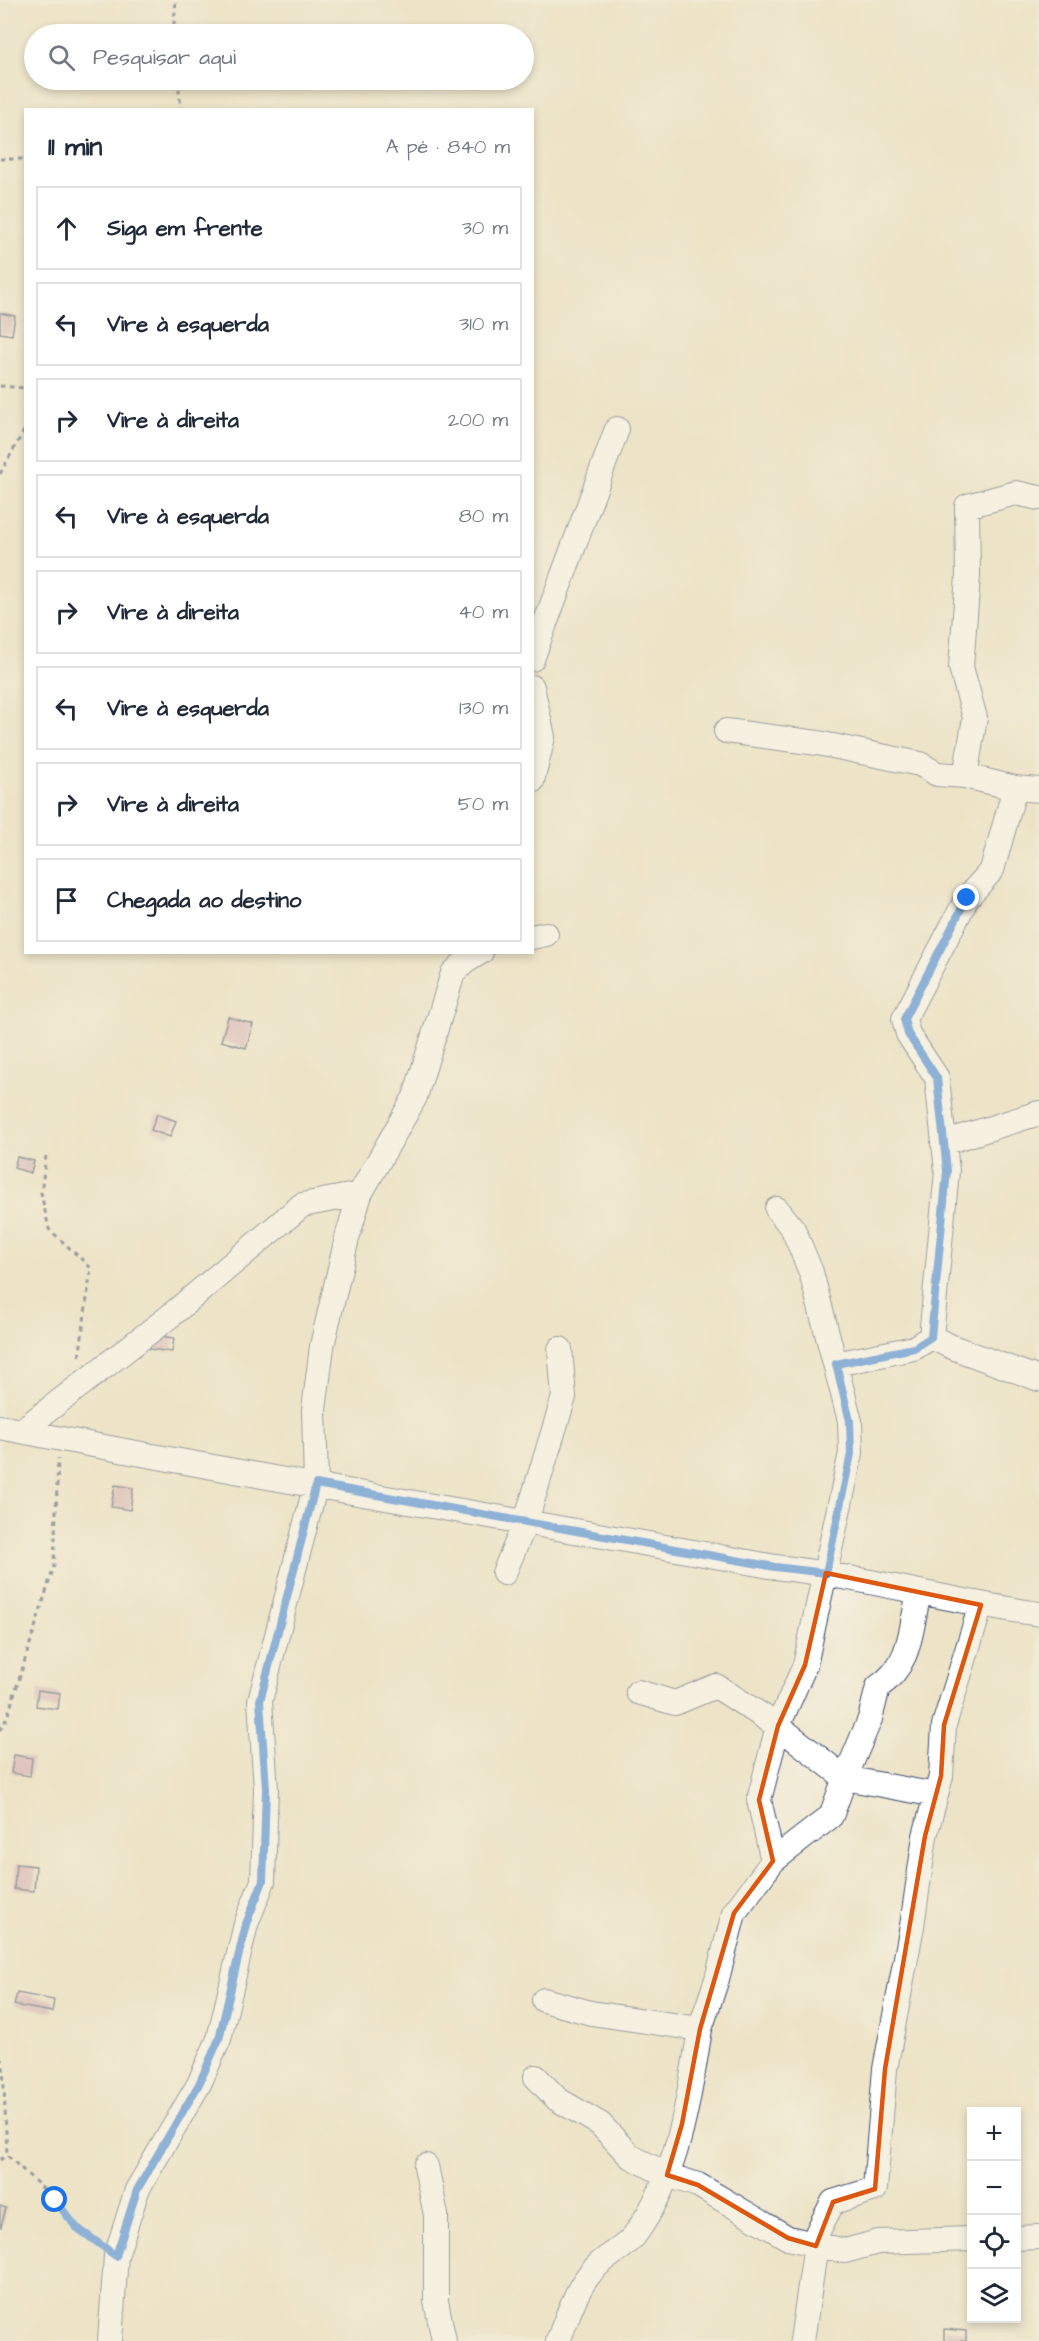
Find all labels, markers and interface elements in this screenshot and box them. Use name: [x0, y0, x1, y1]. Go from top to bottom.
search box: [24, 24, 534, 90]
icon: search: [45, 41, 78, 74]
text: Pesquisar aqui: [93, 42, 236, 73]
text: 11 min: [48, 129, 102, 165]
text: A pé · 840 m: [386, 133, 510, 161]
icon: ahead: [50, 212, 83, 245]
text: Siga em frente: [107, 213, 263, 244]
text: 30 m: [462, 214, 508, 242]
icon: left: [50, 308, 83, 341]
text: Vire à esquerda: [107, 309, 269, 340]
text: 310 m: [459, 310, 508, 338]
icon: right: [50, 404, 83, 437]
text: Vire à direita: [107, 405, 239, 436]
text: 200 m: [448, 406, 508, 434]
icon: left: [50, 500, 83, 533]
text: Vire à esquerda: [107, 501, 269, 532]
text: 80 m: [459, 502, 508, 530]
icon: right: [50, 596, 83, 629]
text: Vire à direita: [107, 597, 239, 628]
text: 40 m: [458, 598, 508, 626]
icon: left: [50, 692, 83, 725]
text: Vire à esquerda: [107, 693, 269, 724]
text: 130 m: [459, 694, 508, 722]
icon: right: [50, 788, 83, 821]
text: Vire à direita: [107, 789, 239, 820]
text: 50 m: [458, 790, 508, 818]
icon: arrive: [50, 884, 83, 917]
route end: [953, 884, 979, 910]
text: Chegada ao destino: [107, 885, 301, 916]
map controls: [967, 2107, 1021, 2323]
button: +: [967, 2107, 1021, 2161]
button: −: [967, 2161, 1021, 2215]
route start: [41, 2186, 67, 2212]
button: locate: [967, 2215, 1021, 2269]
button: layers: [967, 2269, 1021, 2323]

